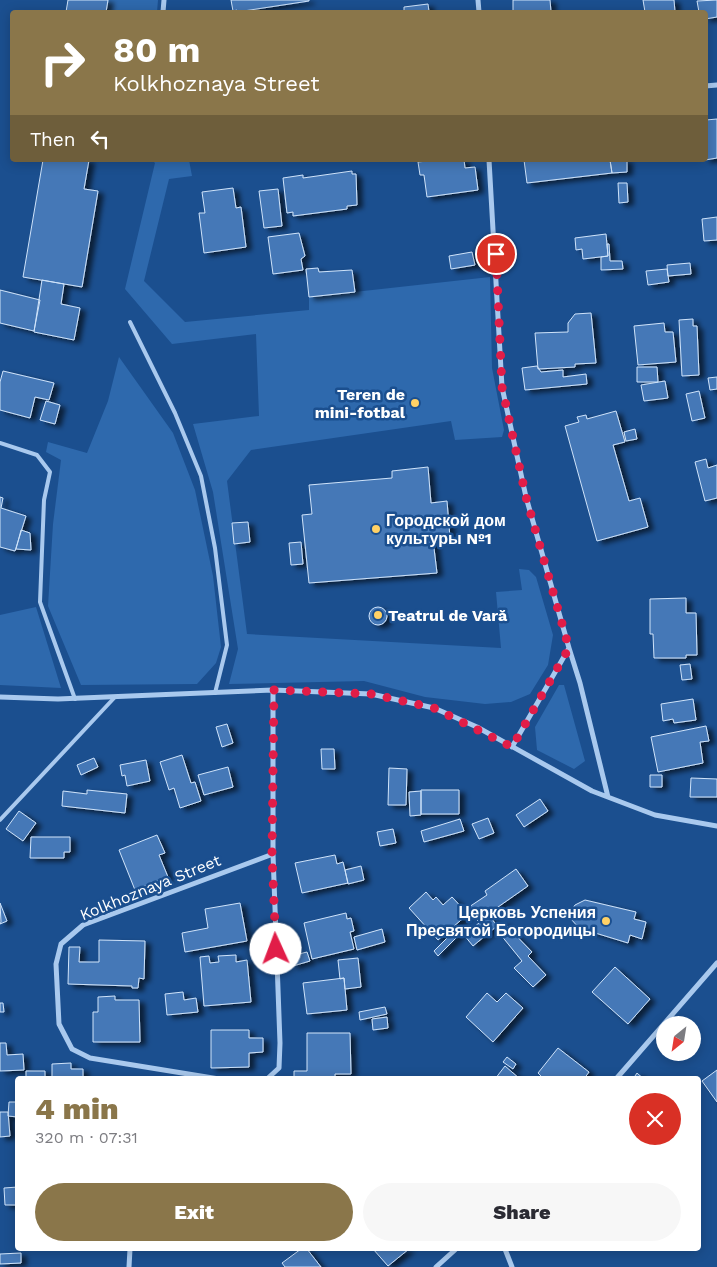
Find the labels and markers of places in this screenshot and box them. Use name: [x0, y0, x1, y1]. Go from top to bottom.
pin: [475, 233, 517, 275]
place label: Teren de mini-fotbal: [315, 385, 406, 422]
marker: Teren de mini-fotbal: [409, 397, 421, 409]
place label: Городской дом культуры №1: [386, 511, 506, 548]
marker: Городской дом культуры №1: [370, 523, 382, 535]
place label: Teatrul de Vară: [388, 606, 508, 625]
marker: Teatrul de Vară: [372, 609, 384, 621]
place label: Церковь Успения Пресвятой Богородицы: [406, 903, 596, 940]
marker: Церковь Успения Пресвятой Богородицы: [600, 915, 612, 927]

